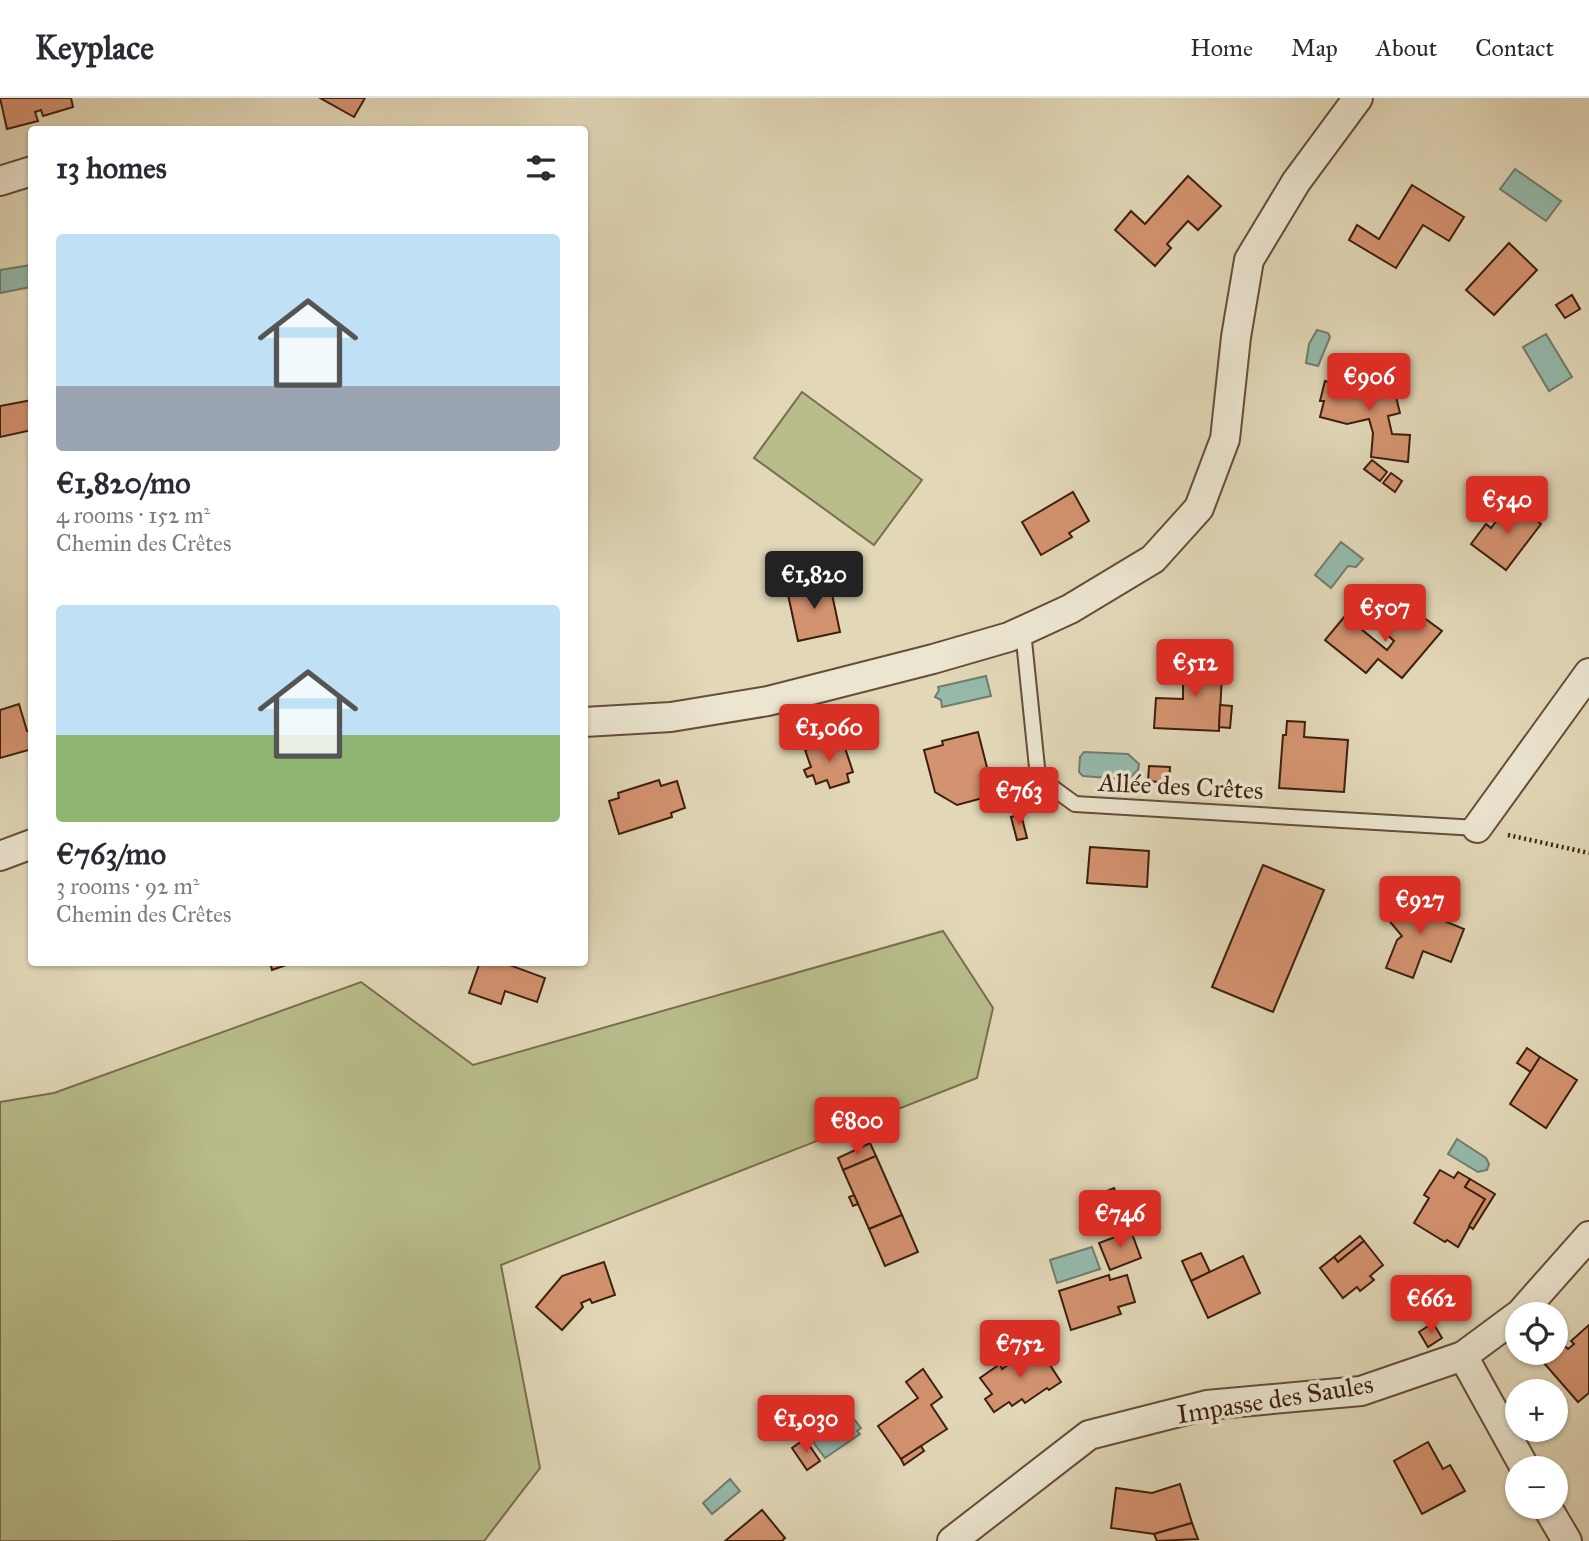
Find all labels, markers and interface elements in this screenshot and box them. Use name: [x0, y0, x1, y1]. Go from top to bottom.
text: Keyplace: [35, 28, 154, 68]
text: Home: [1190, 33, 1253, 63]
text: Map: [1291, 33, 1338, 63]
text: About: [1376, 33, 1437, 63]
text: Contact: [1475, 33, 1554, 63]
icon: filters: [522, 149, 560, 187]
text: 13 homes: [56, 150, 167, 186]
icon: home: [245, 280, 371, 406]
pin: €906: [1328, 354, 1410, 413]
text: €906: [1343, 362, 1395, 390]
text: €1,820/mo: [56, 465, 191, 501]
pin: €540: [1466, 476, 1548, 536]
text: €540: [1482, 485, 1532, 513]
text: 4 rooms · 152 m²: [56, 501, 210, 529]
text: Chemin des Crêtes: [56, 529, 231, 557]
pin: €1,820: [757, 552, 871, 611]
text: €1,820: [781, 560, 847, 588]
pin: €507: [1344, 584, 1426, 644]
text: €507: [1360, 593, 1410, 621]
pin: €512: [1154, 640, 1236, 699]
text: €512: [1172, 648, 1218, 676]
icon: home: [245, 651, 371, 777]
pin: €1,060: [772, 704, 886, 764]
text: €1,060: [795, 713, 863, 741]
street label: Allée des Crêtes: [1097, 766, 1264, 806]
pin: €763: [978, 768, 1060, 827]
text: €763: [995, 776, 1043, 804]
text: €763/mo: [56, 836, 166, 872]
text: 3 rooms · 92 m²: [56, 872, 199, 900]
pin: €927: [1379, 876, 1461, 936]
text: €927: [1395, 885, 1445, 913]
text: Chemin des Crêtes: [56, 900, 231, 928]
pin: €800: [816, 1098, 898, 1157]
text: €800: [831, 1106, 883, 1134]
pin: €746: [1079, 1190, 1161, 1250]
text: €746: [1095, 1199, 1145, 1227]
pin: €662: [1390, 1276, 1472, 1335]
text: €662: [1407, 1284, 1455, 1312]
map controls: [1505, 1302, 1568, 1519]
button: locate: [1505, 1302, 1568, 1365]
pin: €752: [979, 1320, 1061, 1380]
text: €752: [996, 1329, 1044, 1357]
street label: Impasse des Saules: [1175, 1368, 1375, 1430]
button: +: [1505, 1379, 1568, 1442]
pin: €1,030: [749, 1396, 863, 1455]
text: €1,030: [774, 1404, 838, 1432]
button: −: [1505, 1456, 1568, 1519]

